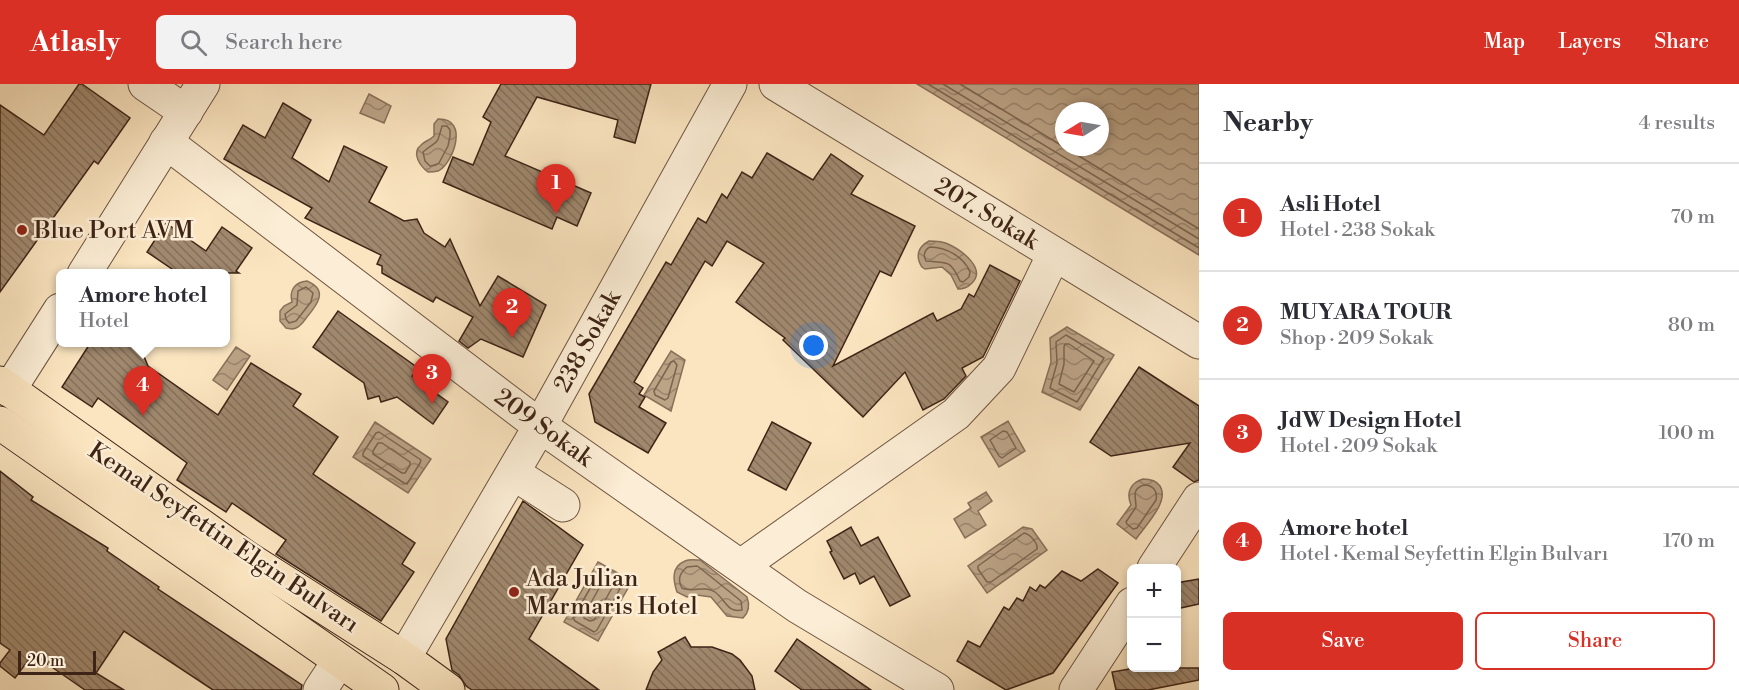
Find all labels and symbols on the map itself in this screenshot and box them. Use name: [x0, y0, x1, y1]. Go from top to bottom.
north arrow: [1055, 102, 1109, 156]
pin: 1: [536, 164, 576, 214]
street label: 207. Sokak: [929, 171, 1045, 257]
place label: Blue Port AVM: [33, 216, 194, 246]
marker: Blue Port AVM: [15, 223, 29, 237]
street label: 238 Sokak: [548, 284, 629, 398]
pin: 2: [492, 288, 532, 338]
your location: [799, 331, 828, 360]
pin: 3: [412, 354, 452, 404]
pin: 4: [124, 366, 162, 416]
street label: 209 Sokak: [488, 382, 600, 474]
street label: Kemal Seyfettin Elgin Bulvarı: [82, 436, 365, 640]
place label: Ada Julian Marmaris Hotel: [525, 564, 698, 622]
marker: Ada Julian Marmaris Hotel: [507, 585, 521, 599]
scale bar: [18, 648, 96, 676]

